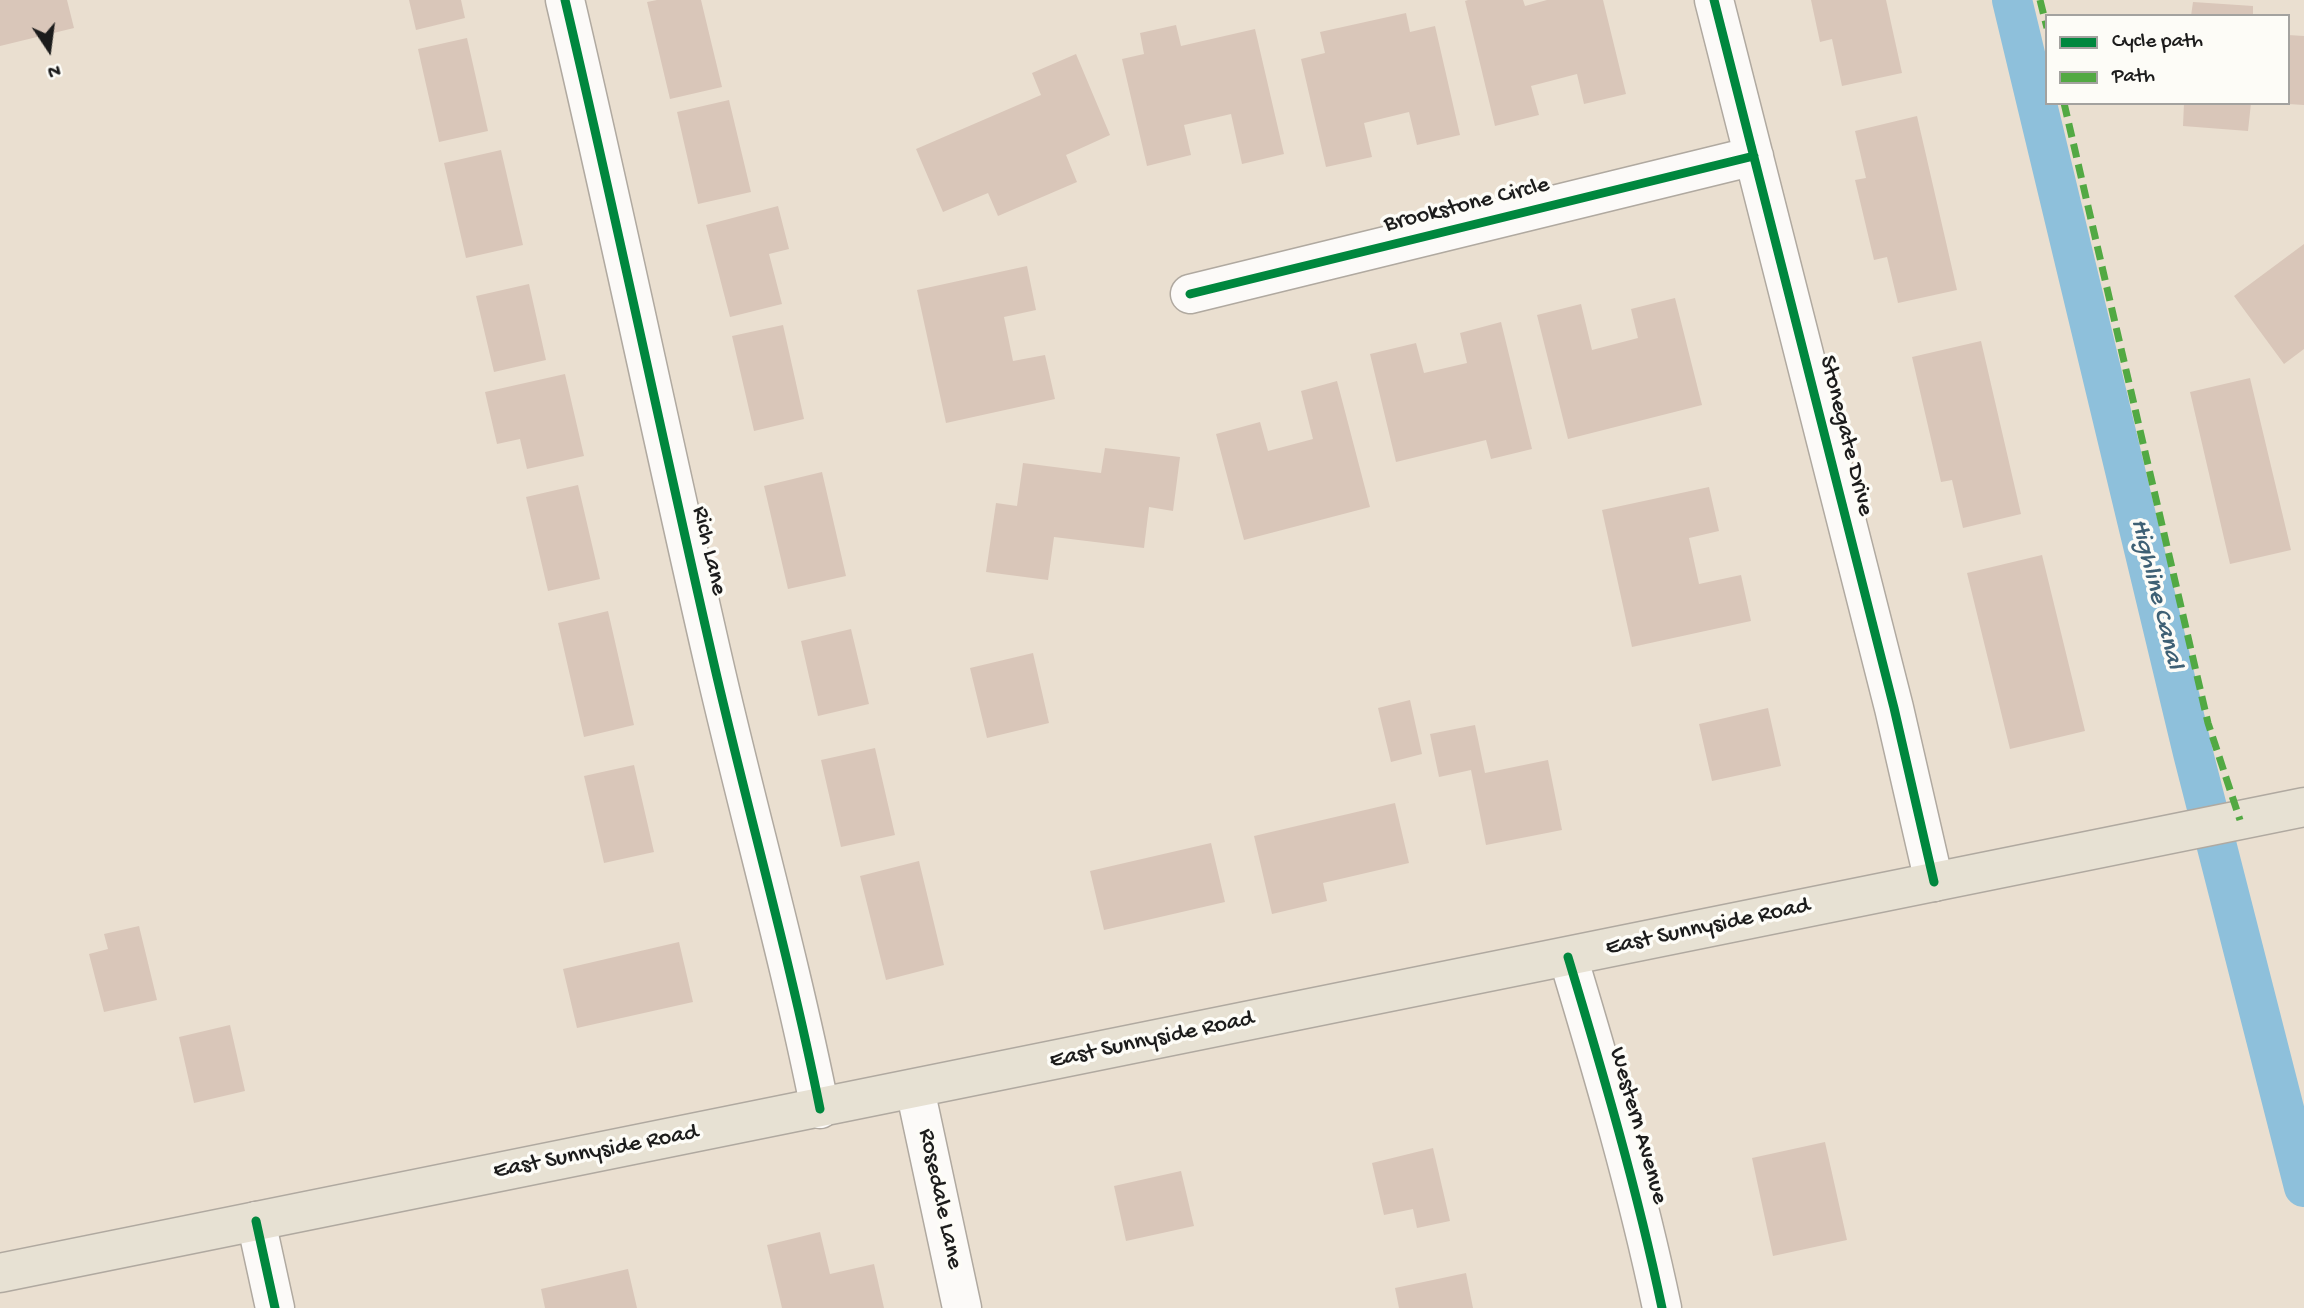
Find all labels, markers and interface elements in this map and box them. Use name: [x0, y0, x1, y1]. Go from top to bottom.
north arrow: [14, 14, 84, 84]
legend: [2045, 14, 2290, 105]
text: Cycle path: [2112, 30, 2203, 55]
text: N: [45, 57, 62, 83]
text: Path: [2112, 65, 2155, 90]
street label: Brookstone Circle: [1381, 172, 1553, 240]
street label: Stonegate Drive: [1811, 353, 1879, 519]
street label: Rich Lane: [684, 504, 732, 598]
water label: Highline Canal: [2121, 516, 2189, 672]
street label: East Sunnyside Road: [1603, 892, 1813, 964]
street label: East Sunnyside Road: [1047, 1005, 1257, 1077]
street label: Western Avenue: [1601, 1044, 1673, 1208]
street label: East Sunnyside Road: [491, 1119, 701, 1187]
street label: Rosedale Lane: [910, 1126, 968, 1272]

